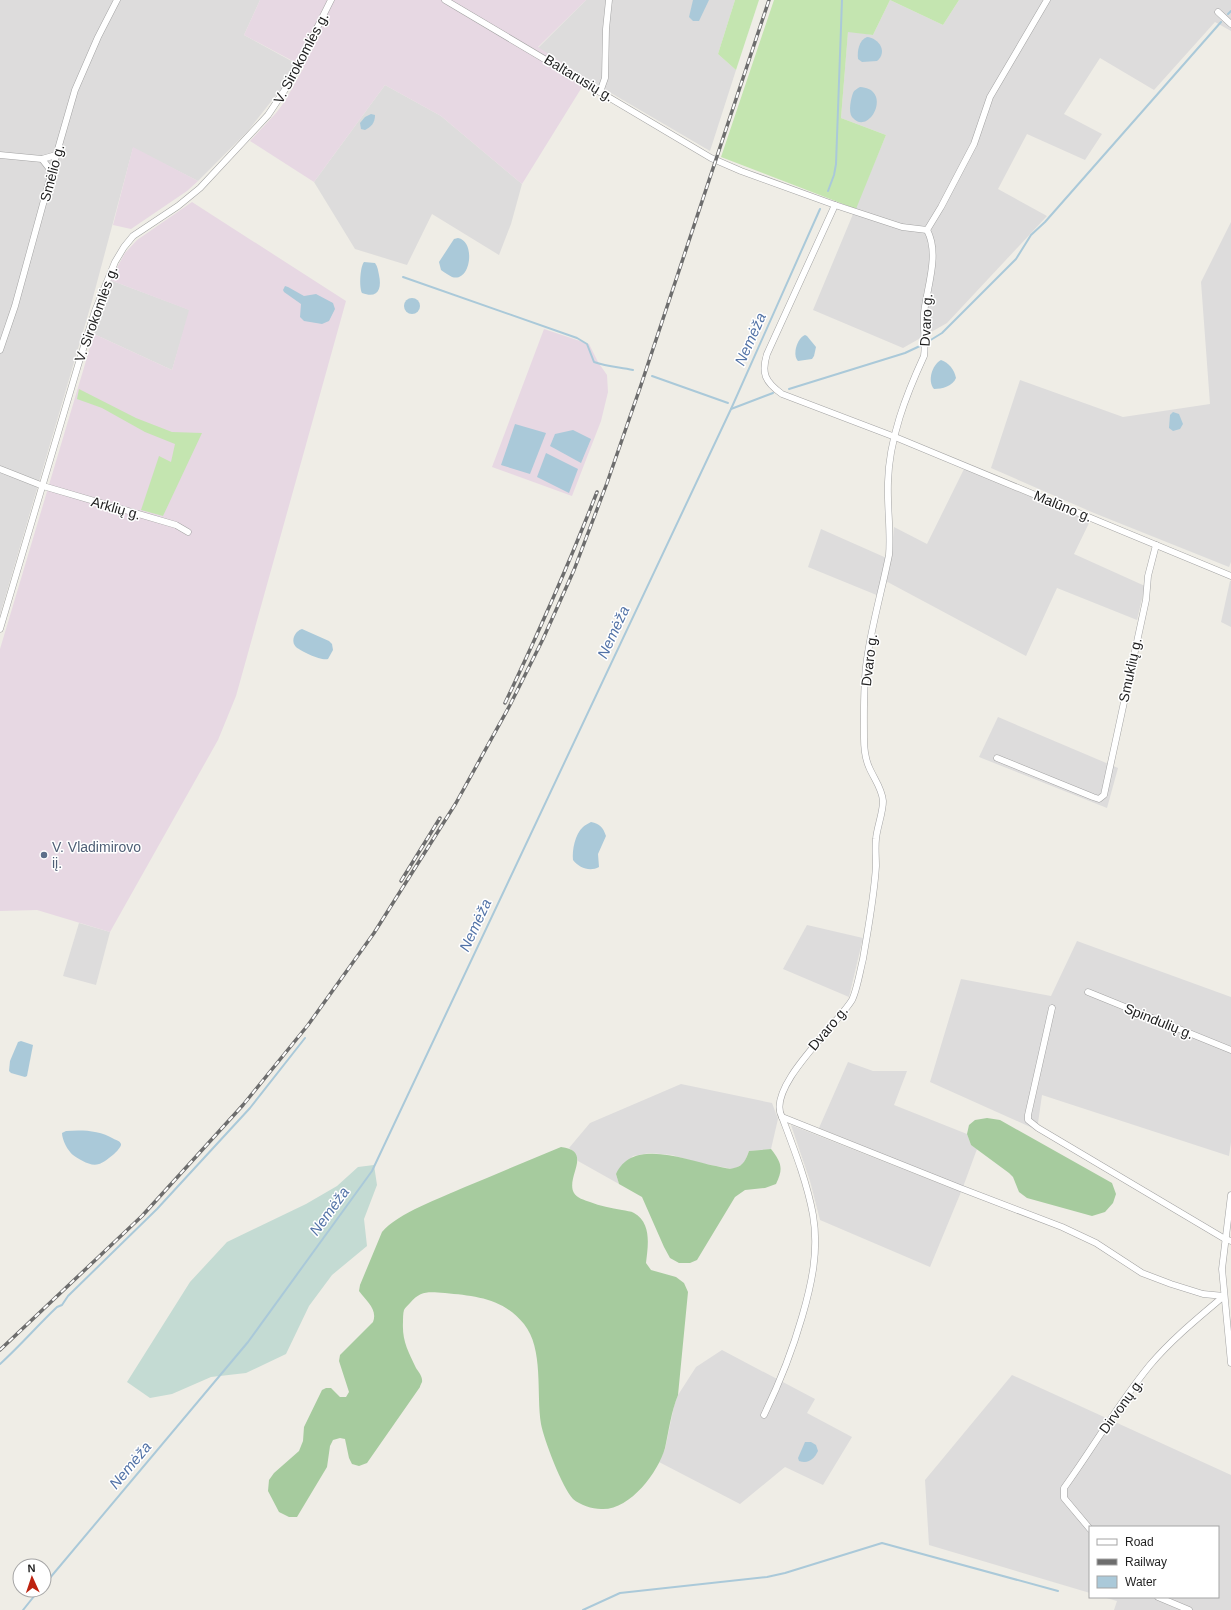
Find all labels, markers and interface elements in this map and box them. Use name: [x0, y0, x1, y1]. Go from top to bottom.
street label: V. Sirokomlės g.: [270, 10, 332, 106]
street label: Baltarusių g.: [542, 51, 616, 105]
street label: Smėlio g.: [37, 143, 67, 203]
street label: V. Sirokomlės g.: [71, 264, 121, 364]
street label: Dvaro g.: [917, 293, 935, 347]
water label: Nemėža: [731, 310, 769, 368]
street label: Malūno g.: [1031, 487, 1095, 525]
street label: Arklių g.: [89, 493, 143, 523]
water label: Nemėža: [593, 603, 633, 661]
street label: Dvaro g.: [858, 633, 880, 687]
street label: Smuklių g.: [1115, 636, 1145, 704]
place label: V. Vladimirovo iį.: [52, 839, 141, 871]
marker: V. Vladimirovo iį.: [39, 850, 49, 860]
water label: Nemėža: [455, 896, 495, 954]
street label: Spindulių g.: [1122, 1000, 1196, 1042]
street label: Dvaro g.: [805, 1003, 851, 1053]
water label: Nemėža: [306, 1183, 352, 1239]
street label: Dirvonų g.: [1096, 1375, 1146, 1437]
water label: Nemėža: [106, 1438, 154, 1492]
legend: [1089, 1526, 1219, 1598]
text: Road: [1125, 1535, 1154, 1549]
text: Railway: [1125, 1555, 1167, 1569]
north arrow: [12, 1558, 52, 1598]
text: N: [27, 1562, 36, 1574]
text: Water: [1125, 1575, 1157, 1589]

